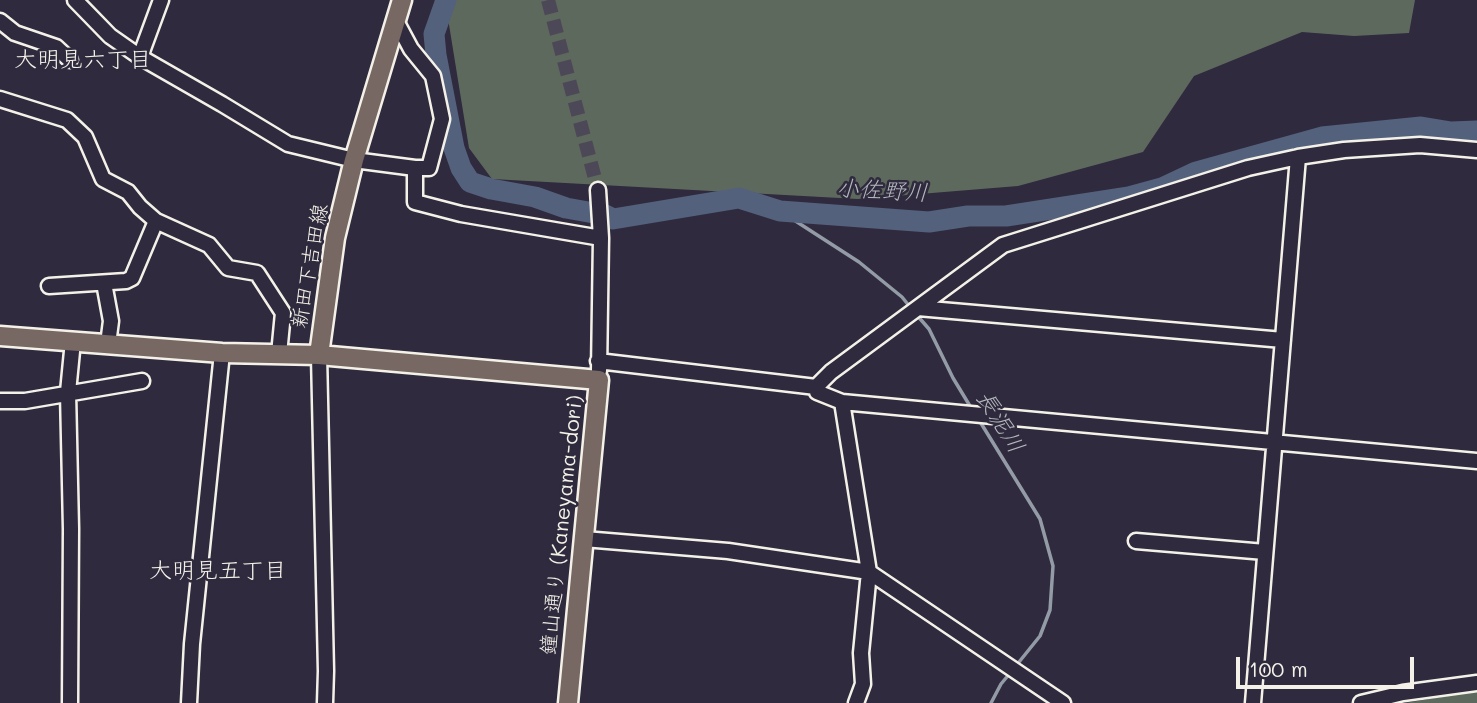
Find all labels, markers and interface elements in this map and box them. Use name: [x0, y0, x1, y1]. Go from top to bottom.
district label: 大明見六丁目: [14, 46, 152, 74]
water label: 小佐野川: [835, 175, 929, 207]
street label: 新田下吉田線: [287, 202, 333, 330]
water label: 長泥川: [970, 385, 1030, 459]
street label: 鐘山通り (Kaneyama-dori): [536, 394, 588, 656]
district label: 大明見五丁目: [149, 557, 287, 585]
scale bar: [1239, 644, 1418, 688]
text: 100 m: [1249, 655, 1308, 682]

